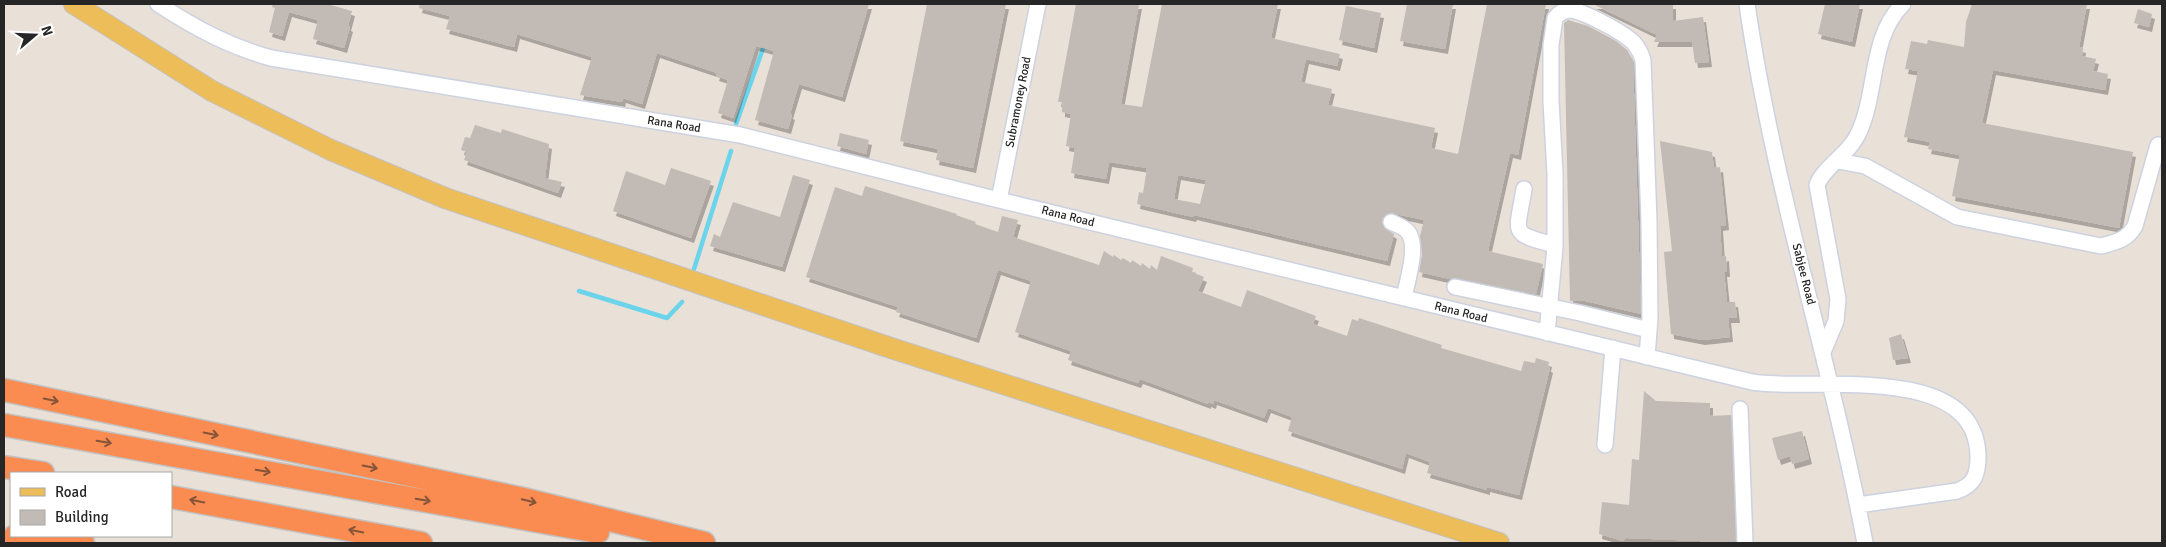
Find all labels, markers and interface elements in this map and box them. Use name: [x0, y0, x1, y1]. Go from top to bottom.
north arrow: [10, 10, 60, 60]
text: N: [37, 24, 56, 38]
street label: Subramoney Road: [1002, 55, 1035, 149]
street label: Rana Road: [646, 113, 702, 136]
street label: Rana Road: [1040, 203, 1096, 230]
street label: Sabjee Road: [1789, 242, 1818, 306]
street label: Rana Road: [1433, 299, 1489, 326]
one-way arrow: [43, 396, 59, 406]
one-way arrow: [202, 429, 218, 439]
one-way arrow: [95, 437, 111, 447]
one-way arrow: [361, 463, 377, 472]
one-way arrow: [255, 466, 271, 476]
legend: [10, 472, 172, 537]
text: Road: [55, 483, 87, 501]
one-way arrow: [189, 496, 205, 506]
one-way arrow: [415, 496, 431, 505]
one-way arrow: [520, 496, 536, 506]
text: Building: [55, 508, 109, 526]
one-way arrow: [349, 526, 365, 535]

